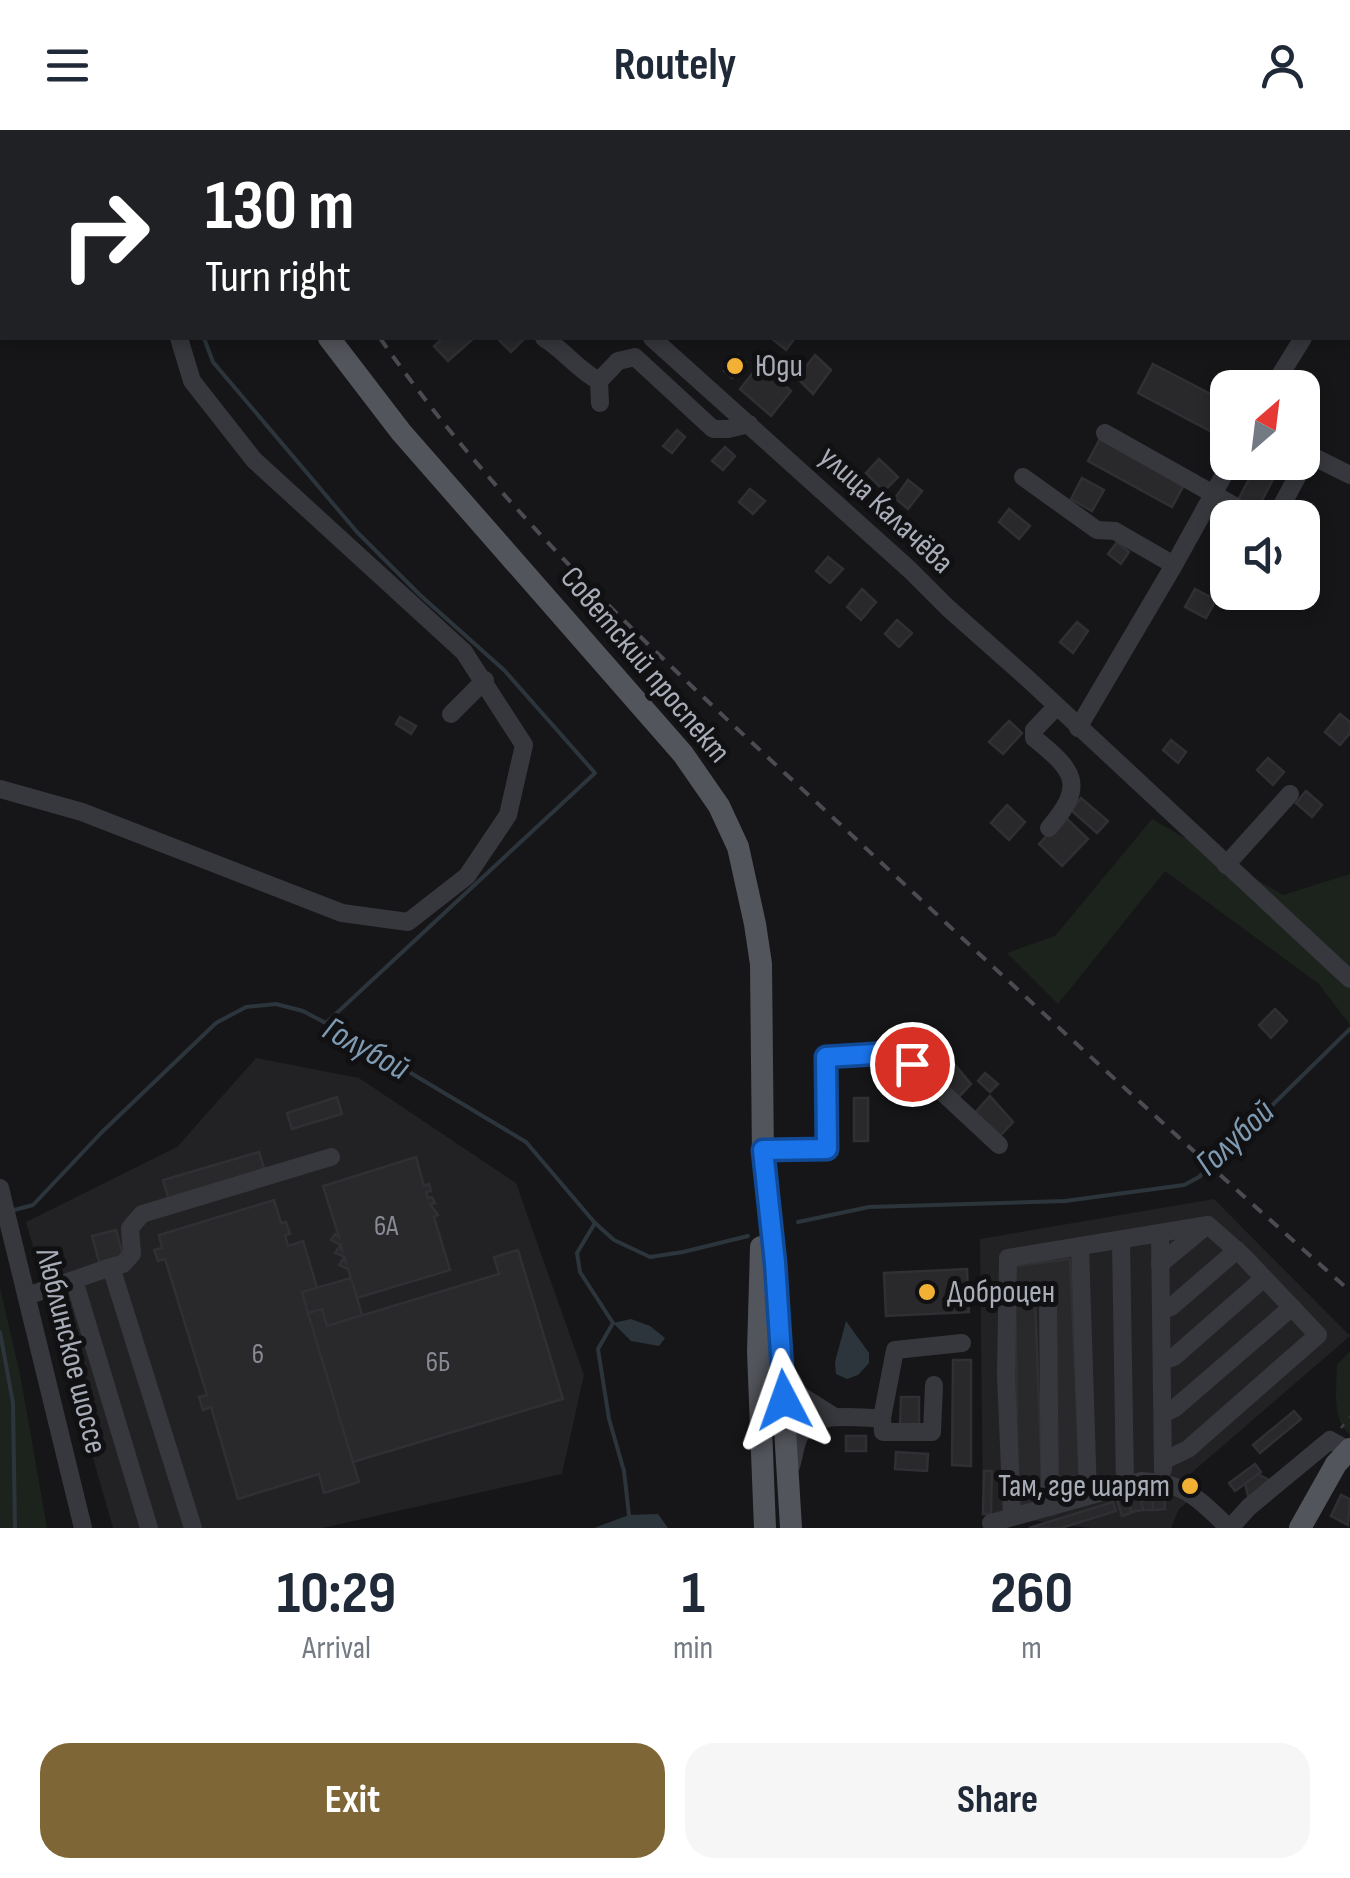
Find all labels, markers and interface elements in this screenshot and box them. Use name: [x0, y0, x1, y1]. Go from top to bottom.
icon: menu: [40, 38, 95, 93]
text: Routely: [614, 38, 736, 93]
icon: person: [1255, 38, 1310, 93]
text: 130 m: [205, 165, 354, 249]
icon: right: [40, 170, 170, 300]
text: Turn right: [205, 250, 351, 305]
place label: Юди: [755, 347, 803, 386]
marker: Юди: [724, 355, 746, 377]
north arrow: [1210, 370, 1320, 480]
map controls: [1210, 370, 1320, 610]
street label: улица Калачёва: [811, 438, 961, 582]
button: sound: [1210, 500, 1320, 610]
street label: Советский проспект: [552, 559, 738, 771]
water label: Голубой: [315, 1008, 417, 1090]
pin: [870, 1022, 955, 1107]
icon: arrive: [885, 1037, 940, 1092]
water label: Голубой: [1187, 1090, 1284, 1185]
house number: 6А: [374, 1210, 399, 1243]
street label: Люблинское шоссе: [26, 1243, 115, 1458]
place label: Доброцен: [947, 1273, 1055, 1312]
marker: Доброцен: [916, 1281, 938, 1303]
house number: 6: [252, 1338, 264, 1371]
house number: 6Б: [426, 1346, 450, 1379]
position arrow: [732, 1348, 836, 1452]
place label: Там, где шарят: [998, 1467, 1170, 1506]
marker: Там, где шарят: [1179, 1475, 1201, 1497]
text: 10:29: [277, 1558, 396, 1630]
text: 1: [681, 1558, 705, 1630]
text: 260: [990, 1558, 1073, 1630]
text: Arrival: [302, 1629, 371, 1668]
text: min: [673, 1629, 713, 1668]
text: m: [1021, 1629, 1042, 1668]
button: Exit: [40, 1743, 665, 1858]
button: Share: [685, 1743, 1310, 1858]

